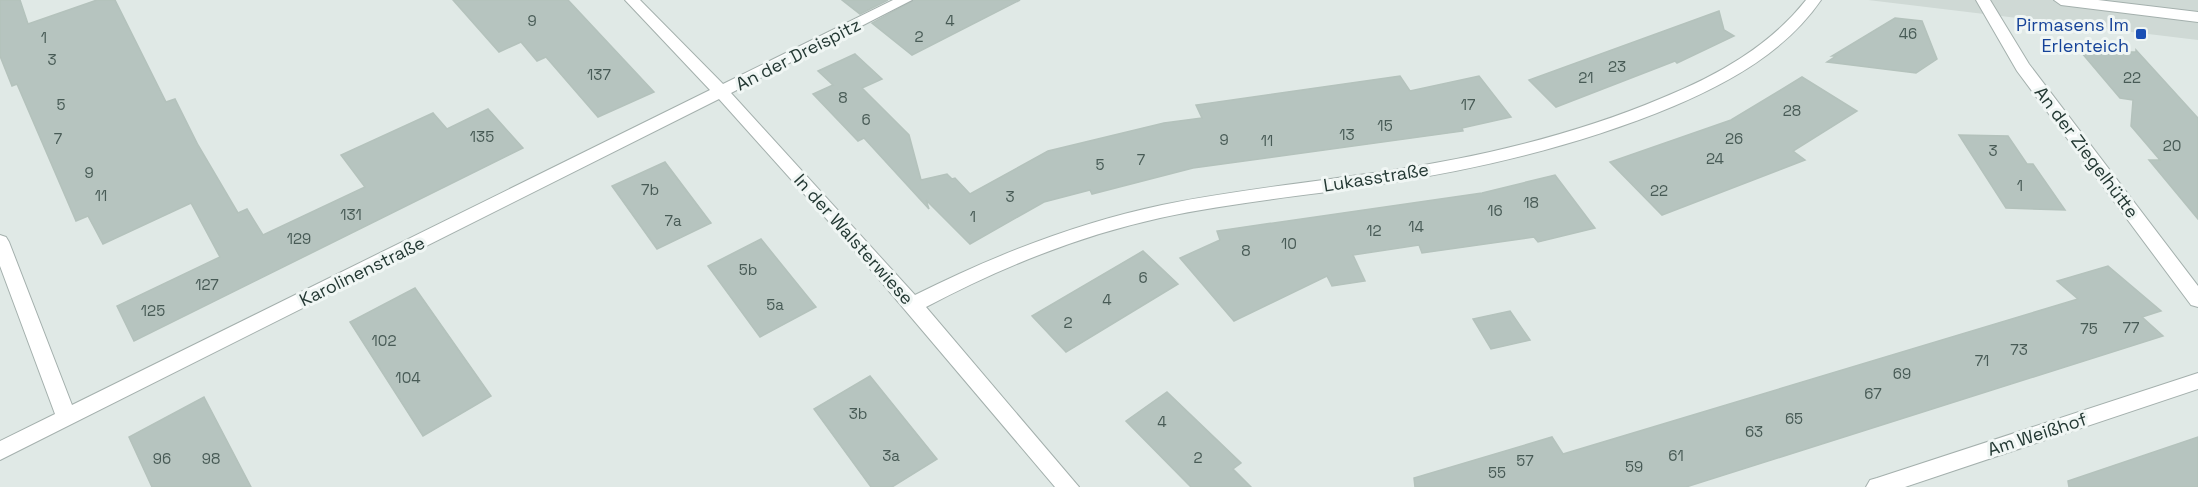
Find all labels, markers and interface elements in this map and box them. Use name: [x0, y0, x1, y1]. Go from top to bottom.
house number: 9: [527, 11, 537, 30]
house number: 4: [945, 11, 955, 30]
street label: An der Dreispitz: [732, 13, 864, 95]
place label: Pirmasens Im Erlenteich: [2016, 13, 2129, 57]
house number: 46: [1899, 24, 1917, 43]
house number: 2: [914, 27, 924, 46]
marker: Pirmasens Im Erlenteich: [2134, 27, 2148, 41]
house number: 1: [41, 28, 47, 47]
house number: 3: [47, 50, 57, 69]
house number: 23: [1608, 57, 1626, 76]
house number: 137: [587, 65, 611, 84]
house number: 21: [1578, 68, 1594, 87]
house number: 22: [2123, 68, 2141, 87]
street label: An der Ziegelhütte: [2030, 81, 2144, 223]
house number: 8: [838, 88, 848, 107]
house number: 5: [57, 95, 66, 114]
house number: 17: [1461, 95, 1475, 114]
house number: 28: [1783, 101, 1801, 120]
house number: 6: [861, 110, 871, 129]
house number: 15: [1377, 116, 1393, 135]
house number: 13: [1339, 125, 1355, 144]
house number: 135: [470, 127, 494, 146]
house number: 7: [54, 129, 62, 148]
house number: 26: [1725, 129, 1743, 148]
house number: 9: [1219, 130, 1229, 149]
house number: 11: [1261, 131, 1273, 150]
house number: 20: [2163, 136, 2181, 155]
house number: 3: [1988, 141, 1998, 160]
house number: 24: [1706, 149, 1724, 168]
house number: 7: [1137, 150, 1145, 169]
house number: 5: [1096, 155, 1105, 174]
street label: Lukasstraße: [1322, 157, 1430, 197]
house number: 9: [84, 163, 94, 182]
street label: In der Walsterwiese: [789, 169, 919, 309]
house number: 1: [2017, 176, 2023, 195]
house number: 7b: [641, 180, 659, 199]
house number: 22: [1650, 181, 1668, 200]
house number: 11: [95, 186, 107, 205]
house number: 3: [1005, 187, 1015, 206]
house number: 18: [1523, 193, 1539, 212]
house number: 16: [1487, 201, 1503, 220]
house number: 131: [340, 205, 362, 224]
house number: 1: [970, 207, 976, 226]
house number: 7a: [664, 211, 682, 230]
house number: 14: [1408, 217, 1424, 236]
house number: 12: [1366, 221, 1382, 240]
house number: 129: [287, 229, 311, 248]
street label: Karolinenstraße: [295, 231, 429, 311]
house number: 10: [1281, 234, 1297, 253]
house number: 8: [1241, 241, 1251, 260]
house number: 5b: [739, 260, 757, 279]
house number: 6: [1138, 268, 1148, 287]
house number: 127: [195, 275, 219, 294]
house number: 4: [1102, 290, 1112, 309]
house number: 5a: [766, 295, 784, 314]
house number: 125: [141, 301, 165, 320]
house number: 2: [1063, 313, 1073, 332]
house number: 77: [2123, 318, 2139, 337]
house number: 75: [2080, 319, 2098, 338]
house number: 102: [372, 331, 396, 350]
house number: 73: [2010, 340, 2028, 359]
house number: 71: [1975, 351, 1989, 370]
house number: 69: [1893, 364, 1911, 383]
house number: 104: [395, 368, 421, 387]
house number: 67: [1864, 384, 1882, 403]
house number: 3b: [849, 404, 867, 423]
street label: Am Weißhof: [1984, 407, 2090, 461]
house number: 65: [1785, 409, 1803, 428]
house number: 4: [1157, 412, 1167, 431]
house number: 63: [1745, 422, 1763, 441]
house number: 3a: [882, 446, 900, 465]
house number: 61: [1668, 446, 1684, 465]
house number: 2: [1193, 448, 1203, 467]
house number: 96: [153, 449, 171, 468]
house number: 98: [202, 449, 220, 468]
house number: 57: [1516, 451, 1534, 470]
house number: 59: [1625, 457, 1643, 476]
house number: 55: [1488, 463, 1506, 482]

